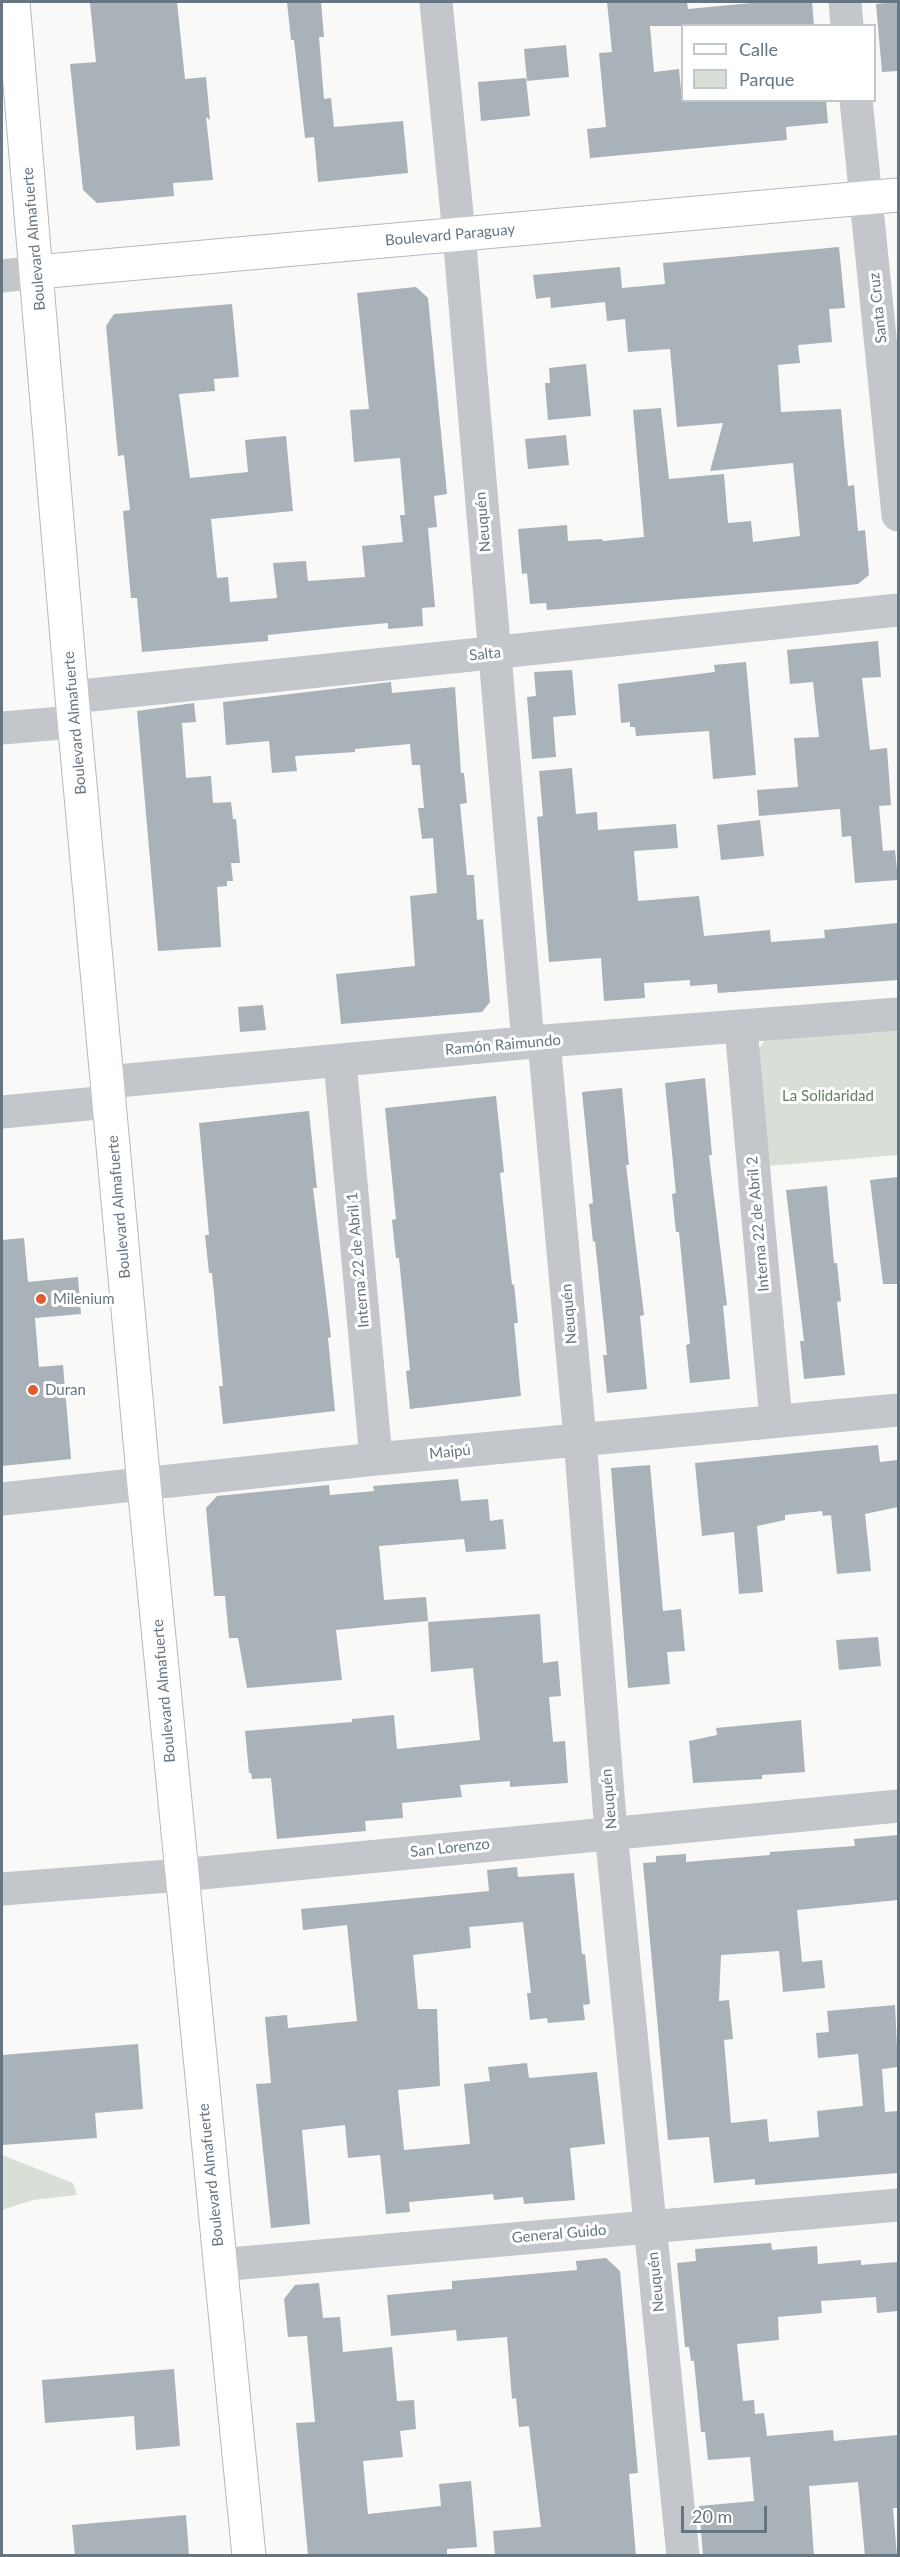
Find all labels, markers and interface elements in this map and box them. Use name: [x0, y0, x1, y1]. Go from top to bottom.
legend: [681, 24, 876, 102]
text: Calle: [739, 38, 778, 60]
text: Parque: [739, 68, 794, 90]
street label: Boulevard Almafuerte: [19, 167, 49, 311]
street label: Boulevard Paraguay: [384, 220, 516, 250]
street label: Santa Cruz: [865, 272, 891, 344]
street label: Neuquén: [471, 491, 495, 553]
street label: Salta: [468, 643, 502, 665]
street label: Boulevard Almafuerte: [60, 651, 90, 795]
street label: Ramón Raimundo: [444, 1031, 562, 1059]
park label: La Solidaridad: [782, 1087, 874, 1105]
street label: Boulevard Almafuerte: [104, 1135, 134, 1279]
street label: Interna 22 de Abril 2: [743, 1156, 773, 1292]
street label: Interna 22 de Abril 1: [343, 1192, 373, 1328]
street label: Neuquén: [557, 1283, 581, 1345]
place label: Milenium: [53, 1290, 115, 1308]
marker: Milenium: [34, 1292, 48, 1306]
place label: Duran: [45, 1381, 86, 1399]
marker: Duran: [26, 1383, 40, 1397]
street label: Maipú: [428, 1441, 472, 1463]
street label: Boulevard Almafuerte: [149, 1619, 179, 1763]
street label: Neuquén: [597, 1768, 621, 1830]
street label: San Lorenzo: [409, 1835, 491, 1861]
street label: Boulevard Almafuerte: [195, 2103, 227, 2247]
street label: General Guido: [511, 2221, 607, 2247]
street label: Neuquén: [644, 2251, 668, 2313]
scale bar: [684, 2494, 770, 2532]
text: 20 m: [692, 2505, 732, 2527]

